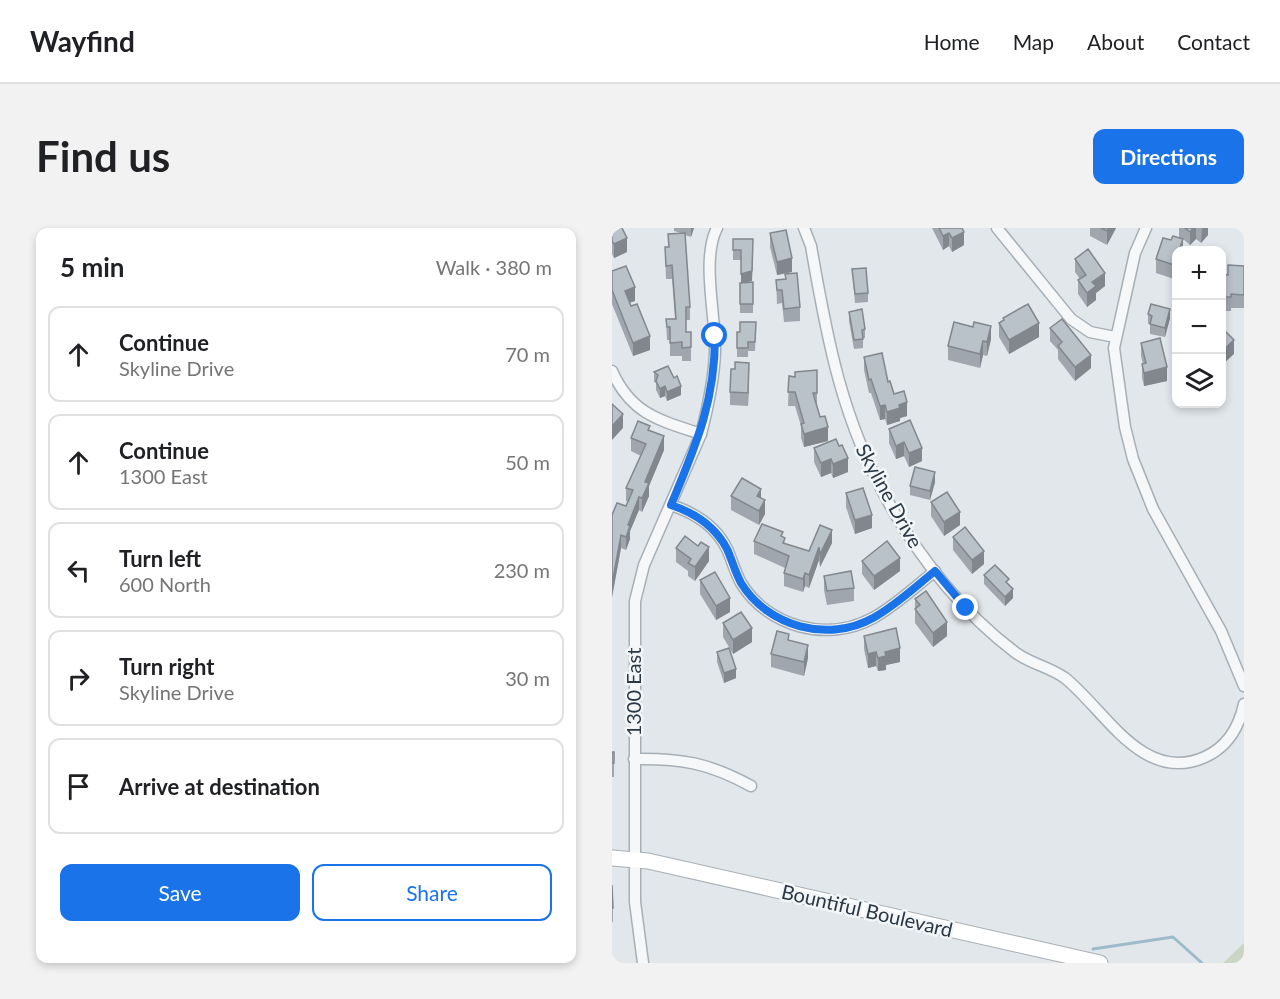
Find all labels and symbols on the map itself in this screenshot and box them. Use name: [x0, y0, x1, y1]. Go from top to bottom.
route start: [701, 322, 727, 348]
street label: Skyline Drive: [851, 439, 928, 552]
route end: [952, 594, 978, 620]
street label: 1300 East: [621, 648, 645, 736]
street label: Bountiful Boulevard: [779, 879, 955, 941]

